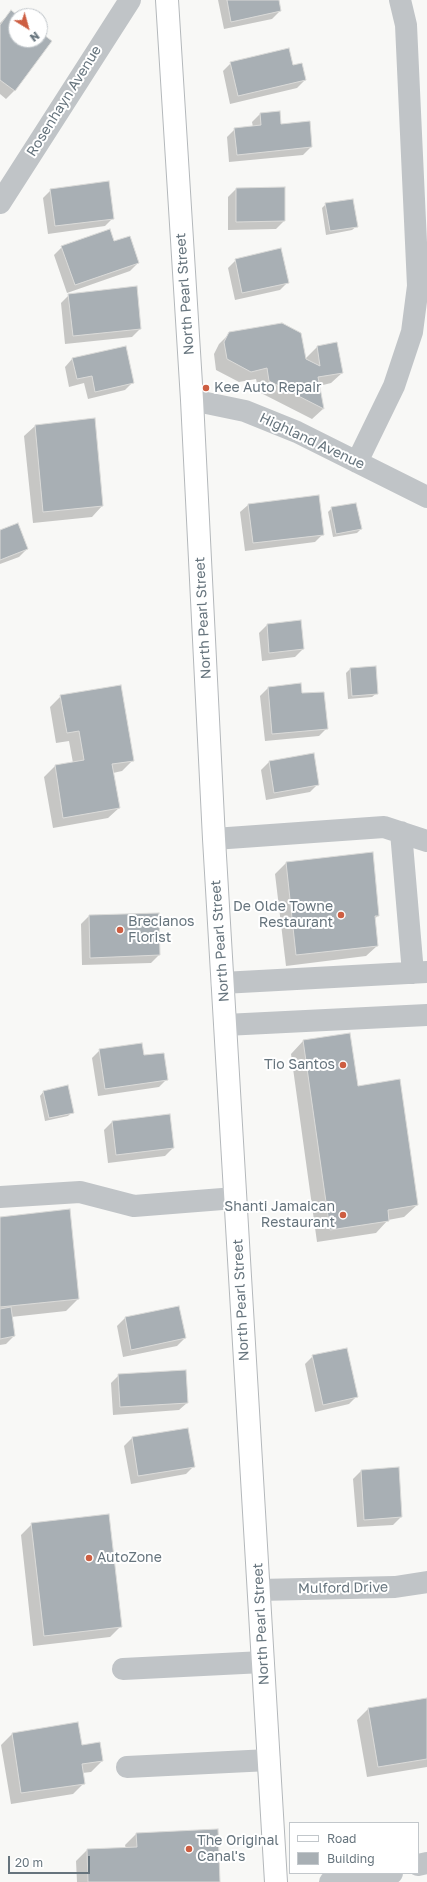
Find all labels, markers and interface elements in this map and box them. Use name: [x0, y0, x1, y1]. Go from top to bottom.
north arrow: [8, 8, 48, 48]
text: N: [28, 29, 42, 45]
street label: Rosenhayn Avenue: [23, 42, 105, 160]
street label: North Pearl Street: [172, 232, 198, 356]
place label: Kee Auto Repair: [214, 380, 321, 396]
marker: Kee Auto Repair: [201, 383, 211, 393]
street label: Highland Avenue: [257, 409, 367, 473]
street label: North Pearl Street: [191, 556, 215, 680]
street label: North Pearl Street: [207, 879, 233, 1003]
place label: De Olde Towne Restaurant: [233, 899, 333, 932]
marker: De Olde Towne Restaurant: [336, 910, 346, 920]
place label: Brecianos Florist: [128, 914, 195, 946]
marker: Brecianos Florist: [115, 925, 125, 935]
place label: Tio Santos: [264, 1057, 335, 1073]
marker: Tio Santos: [338, 1060, 348, 1070]
place label: Shanti Jamaican Restaurant: [224, 1199, 335, 1232]
marker: Shanti Jamaican Restaurant: [338, 1210, 348, 1220]
street label: North Pearl Street: [229, 1238, 253, 1362]
place label: AutoZone: [97, 1550, 162, 1566]
marker: AutoZone: [84, 1553, 94, 1563]
street label: North Pearl Street: [249, 1562, 273, 1686]
street label: Mulford Drive: [298, 1579, 388, 1597]
legend: [289, 1822, 419, 1874]
text: Road: [327, 1831, 356, 1846]
place label: The Original Canal's: [197, 1833, 279, 1866]
marker: The Original Canal's: [184, 1844, 194, 1854]
scale bar: [10, 1848, 92, 1874]
text: Building: [327, 1851, 375, 1866]
text: 20 m: [15, 1855, 43, 1870]

